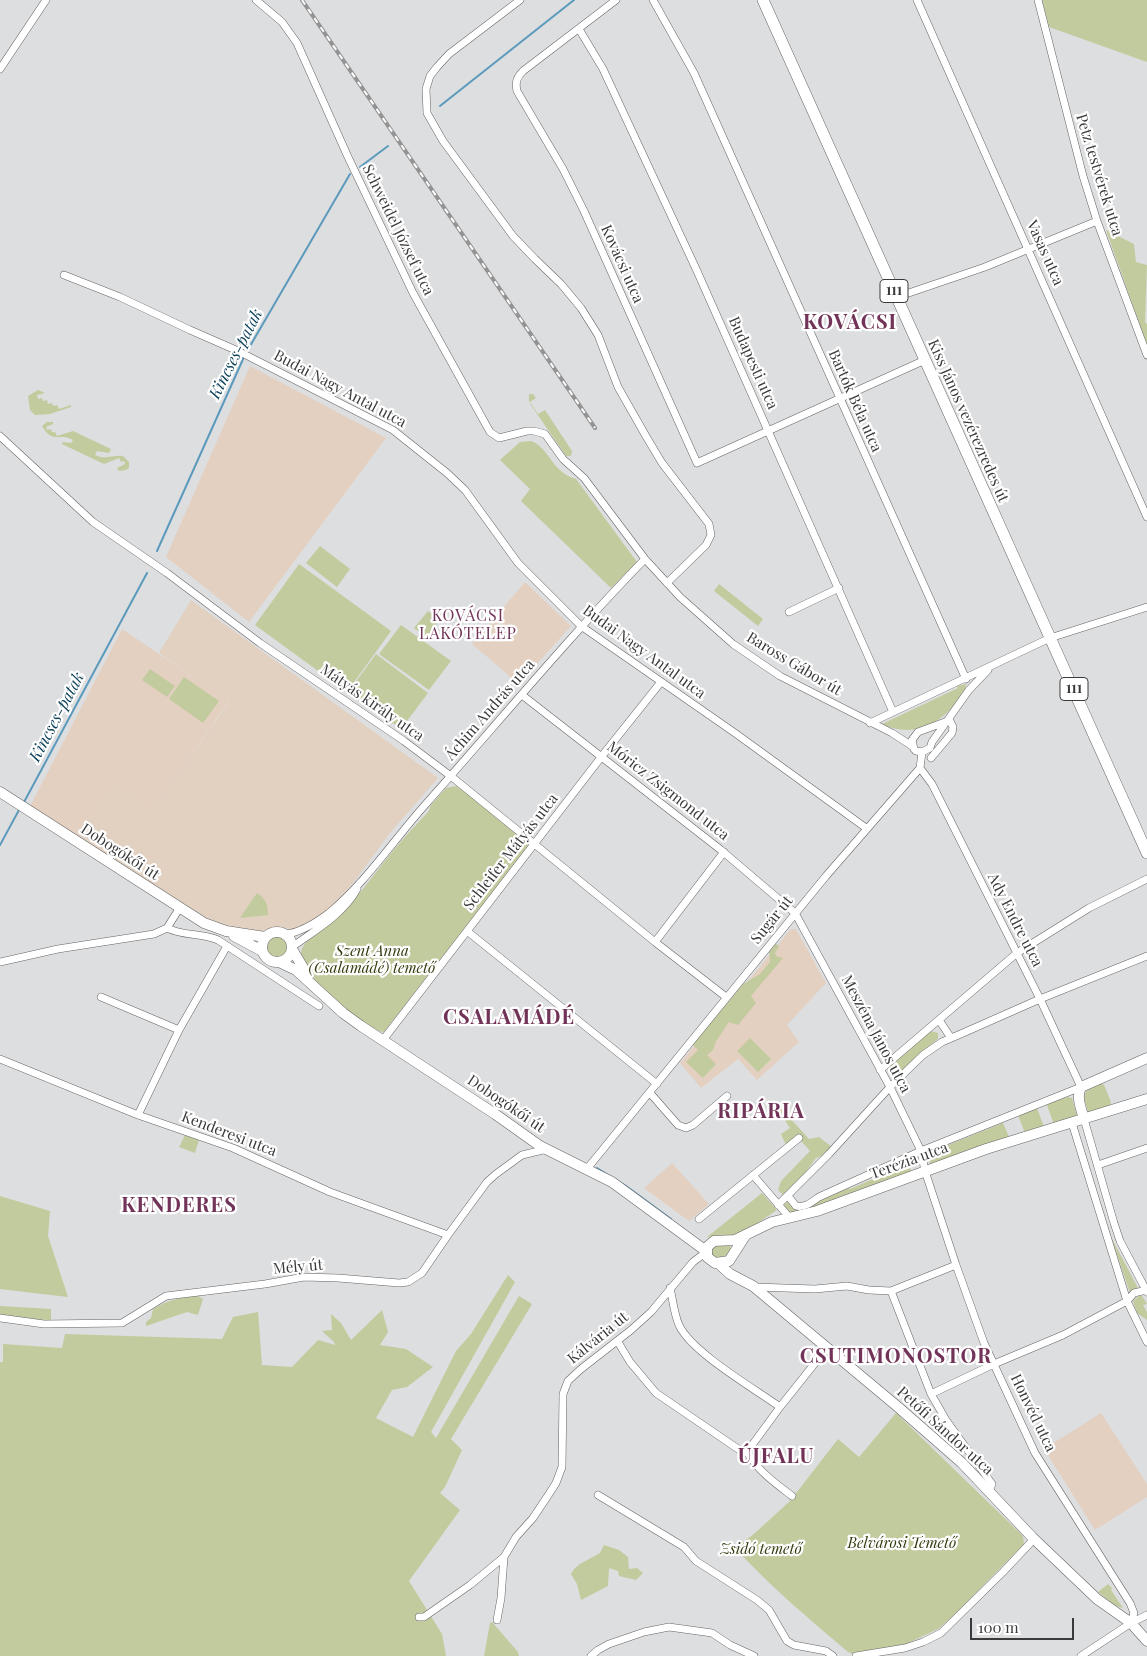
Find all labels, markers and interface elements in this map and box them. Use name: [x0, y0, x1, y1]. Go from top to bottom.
street label: Petz testvérek utca: [1072, 112, 1126, 238]
street label: Schweidel József utca: [358, 162, 438, 298]
street label: Vasas utca: [1023, 218, 1067, 288]
street label: Kovácsi utca: [597, 222, 647, 306]
road number: 111: [880, 280, 908, 302]
water label: Kincses-patak: [205, 306, 267, 402]
district label: KOVÁCSI: [802, 311, 898, 335]
street label: Budapesti utca: [725, 314, 781, 412]
street label: Kiss János vezérezredes út: [924, 337, 1012, 505]
street label: Budai Nagy Antal utca: [271, 347, 409, 431]
street label: Bartók Béla utca: [824, 347, 886, 455]
street label: Budai Nagy Antal utca: [579, 601, 709, 703]
district label: KOVÁCSI LAKÓTELEP: [418, 606, 518, 644]
street label: Baross Gábor út: [743, 629, 845, 699]
street label: Áchim András utca: [441, 656, 539, 764]
street label: Mátyás király utca: [317, 661, 427, 745]
water label: Kincses-patak: [25, 669, 89, 765]
road number: 111: [1060, 678, 1088, 701]
street label: Móricz Zsigmond utca: [603, 738, 733, 844]
street label: Schleifer Mátyás utca: [460, 790, 562, 914]
street label: Dobogókői út: [77, 820, 163, 884]
street label: Ady Endre utca: [984, 870, 1046, 970]
street label: Sugár út: [747, 892, 797, 948]
park label: Szent Anna (Csalamádé) temető: [309, 942, 435, 977]
street label: Meszéna János utca: [837, 972, 915, 1096]
district label: CSALAMÁDÉ: [442, 1006, 576, 1030]
street label: Dobogókői út: [464, 1071, 548, 1137]
district label: RIPÁRIA: [716, 1100, 806, 1124]
street label: Kenderesi utca: [179, 1108, 279, 1160]
street label: Terézia utca: [868, 1139, 950, 1183]
district label: KENDERES: [120, 1194, 238, 1218]
street label: Mély út: [272, 1256, 324, 1278]
street label: Kálvária út: [564, 1308, 632, 1368]
district label: CSUTIMONOSTOR: [798, 1345, 994, 1369]
street label: Honvéd utca: [1006, 1371, 1060, 1455]
street label: Petőfi Sándor utca: [893, 1383, 997, 1479]
district label: ÚJFALU: [737, 1445, 815, 1469]
park label: Belvárosi Temető: [848, 1534, 956, 1552]
park label: Zsidó temető: [720, 1540, 802, 1558]
scale bar: [972, 1608, 1076, 1640]
text: 100 m: [978, 1617, 1019, 1637]

